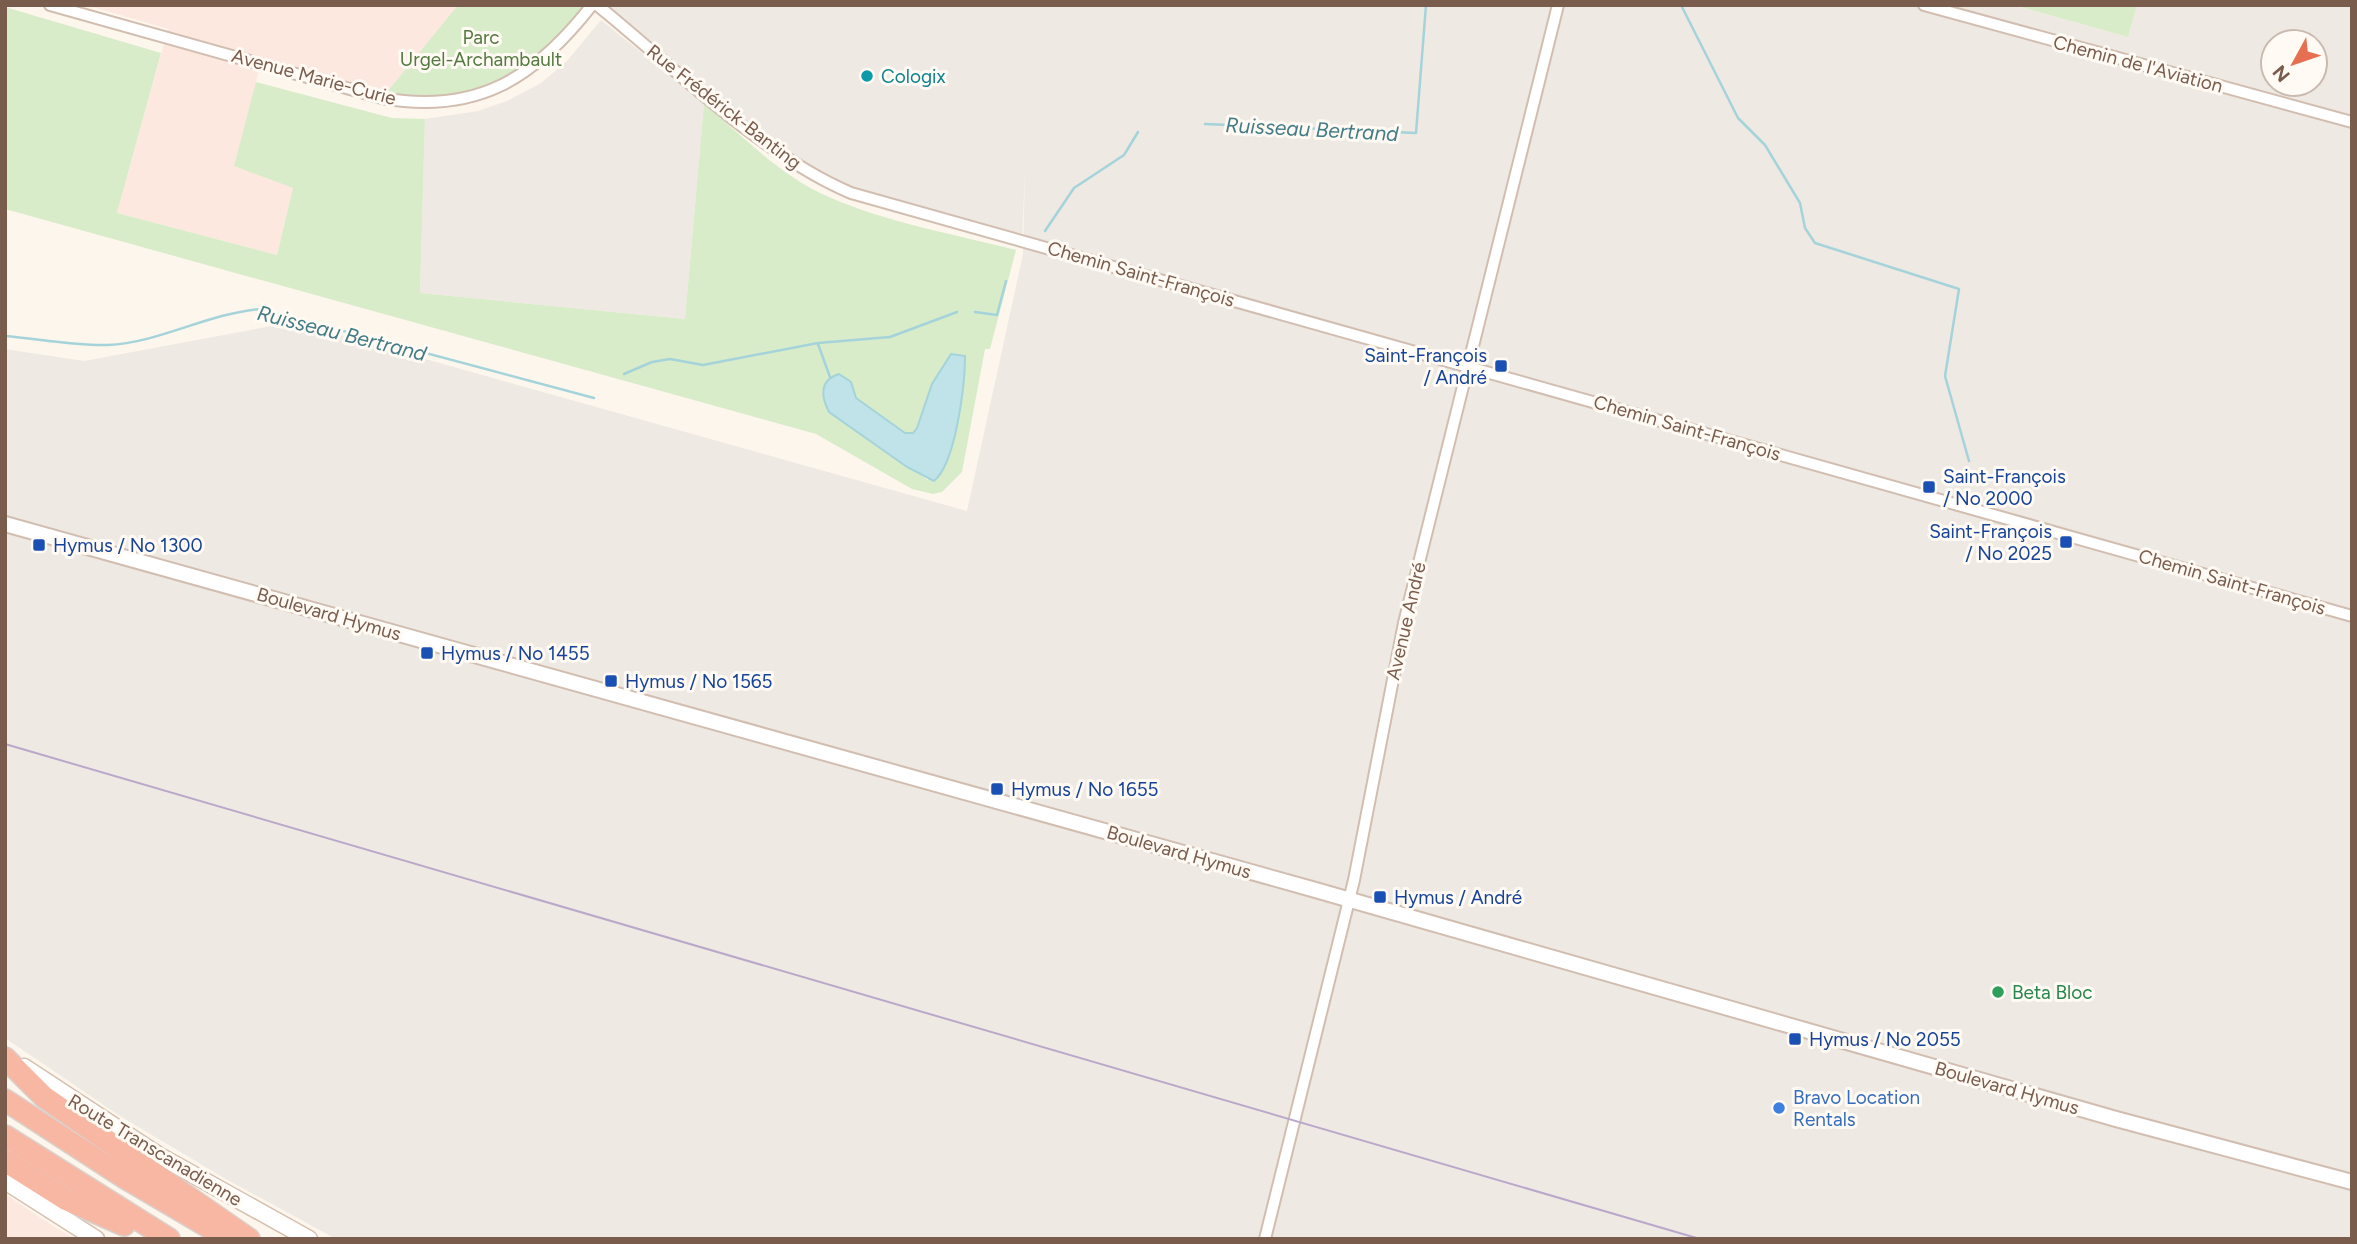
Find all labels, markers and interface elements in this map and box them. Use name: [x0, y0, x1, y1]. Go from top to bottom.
park label: Parc Urgel-Archambault: [400, 26, 562, 71]
north arrow: [2259, 28, 2329, 98]
street label: Chemin de l'Aviation: [2051, 30, 2225, 98]
street label: Rue Frédérick-Banting: [642, 40, 806, 174]
street label: Avenue Marie-Curie: [229, 44, 399, 110]
text: N: [2268, 61, 2295, 87]
place label: Cologix: [881, 65, 946, 88]
marker: Cologix: [859, 68, 875, 84]
water label: Ruisseau Bertrand: [1225, 112, 1400, 146]
street label: Chemin Saint-François: [1045, 236, 1237, 312]
water label: Ruisseau Bertrand: [255, 300, 430, 366]
place label: Saint-François / André: [1364, 344, 1487, 389]
marker: Saint-François / André: [1493, 358, 1509, 374]
street label: Chemin Saint-François: [1591, 390, 1783, 466]
place label: Saint-François / No 2000: [1943, 465, 2066, 510]
marker: Saint-François / No 2000: [1921, 479, 1937, 495]
place label: Saint-François / No 2025: [1929, 520, 2052, 565]
place label: Hymus / No 1300: [53, 534, 203, 557]
marker: Saint-François / No 2025: [2058, 534, 2074, 550]
marker: Hymus / No 1300: [31, 537, 47, 553]
street label: Chemin Saint-François: [2136, 544, 2328, 620]
street label: Avenue André: [1381, 560, 1431, 682]
street label: Boulevard Hymus: [254, 582, 404, 646]
place label: Hymus / No 1455: [441, 642, 590, 665]
marker: Hymus / No 1455: [419, 645, 435, 661]
place label: Hymus / No 1565: [625, 670, 773, 693]
marker: Hymus / No 1565: [603, 673, 619, 689]
place label: Hymus / No 1655: [1011, 778, 1159, 801]
marker: Hymus / No 1655: [989, 781, 1005, 797]
street label: Boulevard Hymus: [1104, 820, 1254, 884]
place label: Hymus / André: [1394, 886, 1522, 909]
marker: Hymus / André: [1372, 889, 1388, 905]
place label: Beta Bloc: [2012, 981, 2093, 1004]
marker: Beta Bloc: [1990, 984, 2006, 1000]
place label: Hymus / No 2055: [1809, 1028, 1961, 1051]
marker: Hymus / No 2055: [1787, 1031, 1803, 1047]
street label: Boulevard Hymus: [1932, 1056, 2082, 1120]
place label: Bravo Location Rentals: [1793, 1086, 1920, 1131]
street label: Route Transcanadienne: [64, 1089, 246, 1211]
marker: Bravo Location Rentals: [1771, 1100, 1787, 1116]

